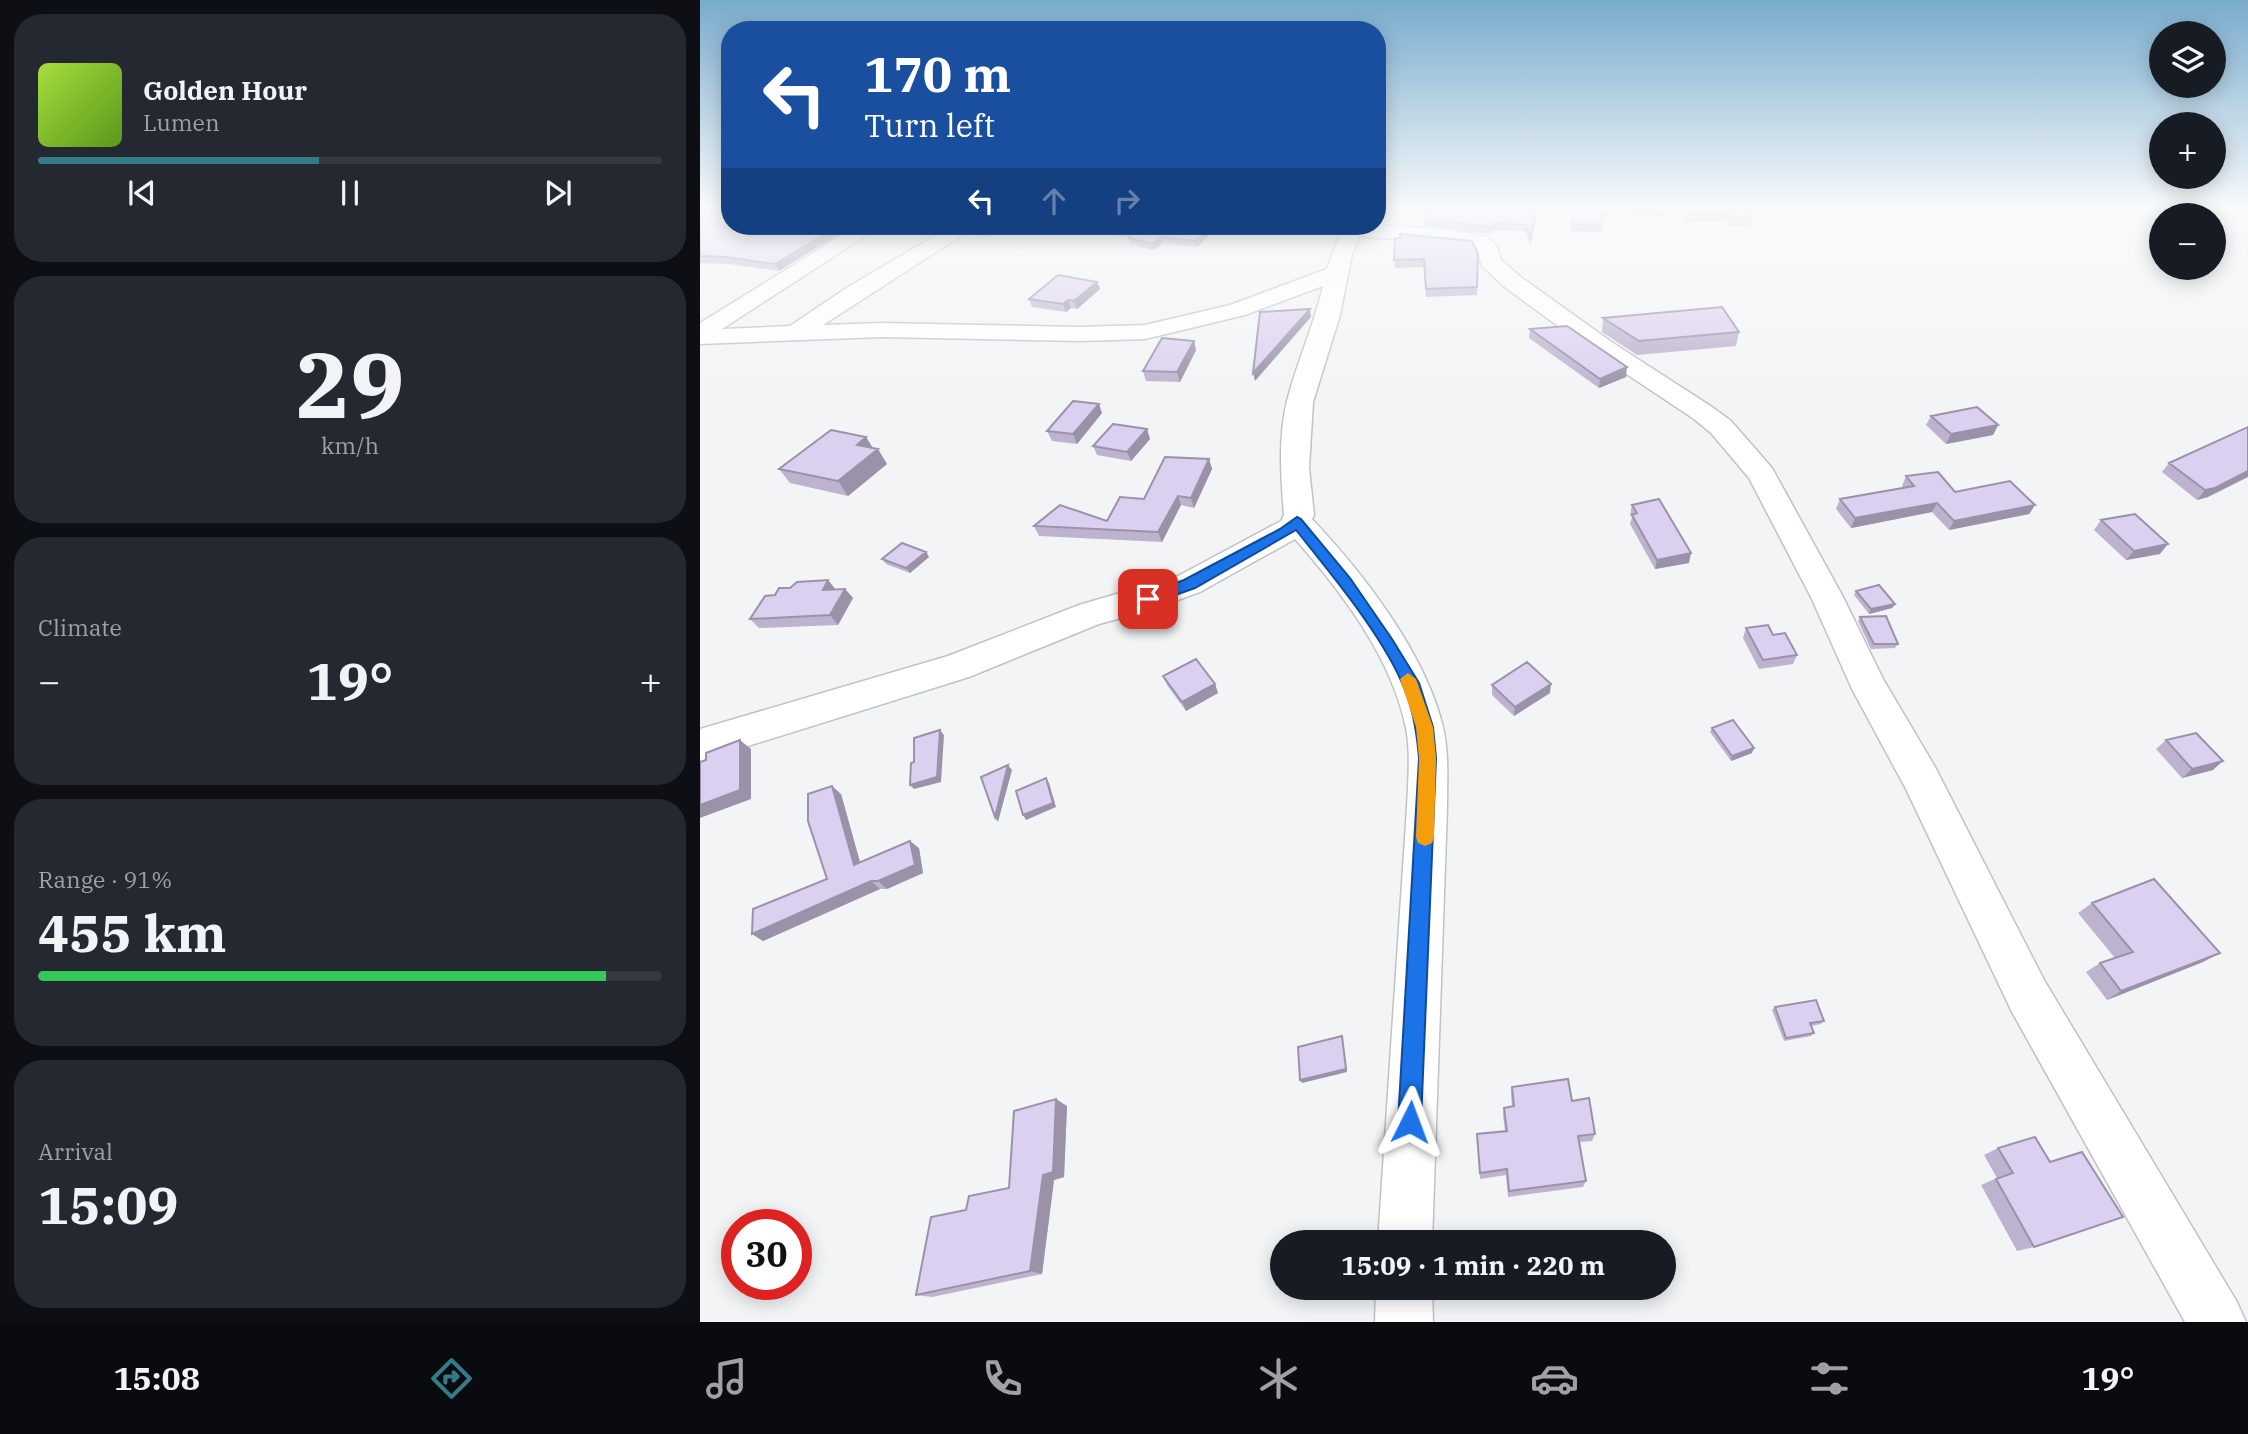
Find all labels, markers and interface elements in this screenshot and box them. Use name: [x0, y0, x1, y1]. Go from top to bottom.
map controls: [2149, 21, 2226, 280]
button: layers: [2149, 21, 2226, 98]
text: 170 m: [864, 42, 1011, 105]
icon: left: [749, 49, 840, 140]
text: Golden Hour: [143, 73, 307, 107]
text: Turn left: [864, 104, 995, 146]
text: Lumen: [143, 107, 220, 137]
button: +: [2149, 112, 2226, 189]
icon: previous: [123, 174, 161, 212]
icon: pause: [331, 174, 369, 212]
icon: next: [539, 174, 577, 212]
icon: left: [962, 182, 1000, 220]
icon: ahead: [1035, 182, 1073, 220]
icon: right: [1108, 182, 1146, 220]
button: −: [2149, 203, 2226, 280]
text: 29: [295, 325, 405, 443]
text: km/h: [321, 430, 379, 460]
pin: [1118, 569, 1178, 629]
icon: arrive: [1129, 580, 1167, 618]
text: Climate: [38, 612, 122, 642]
text: 19°: [307, 647, 393, 714]
text: −: [38, 656, 61, 705]
text: +: [639, 656, 662, 705]
text: Range · 91%: [38, 864, 172, 894]
text: 455 km: [38, 899, 227, 966]
position arrow: [1373, 1085, 1447, 1159]
text: Arrival: [38, 1136, 113, 1166]
text: 15:09: [38, 1171, 179, 1238]
speed limit sign: 30: [721, 1209, 812, 1300]
text: 15:09 · 1 min · 220 m: [1341, 1248, 1605, 1282]
icon: directions: [427, 1354, 476, 1403]
icon: music: [702, 1354, 751, 1403]
icon: phone: [978, 1354, 1027, 1403]
icon: climate: [1254, 1354, 1303, 1403]
icon: car: [1530, 1354, 1579, 1403]
icon: filters: [1805, 1354, 1854, 1403]
text: 15:08: [113, 1357, 200, 1399]
text: 19°: [2081, 1357, 2135, 1399]

